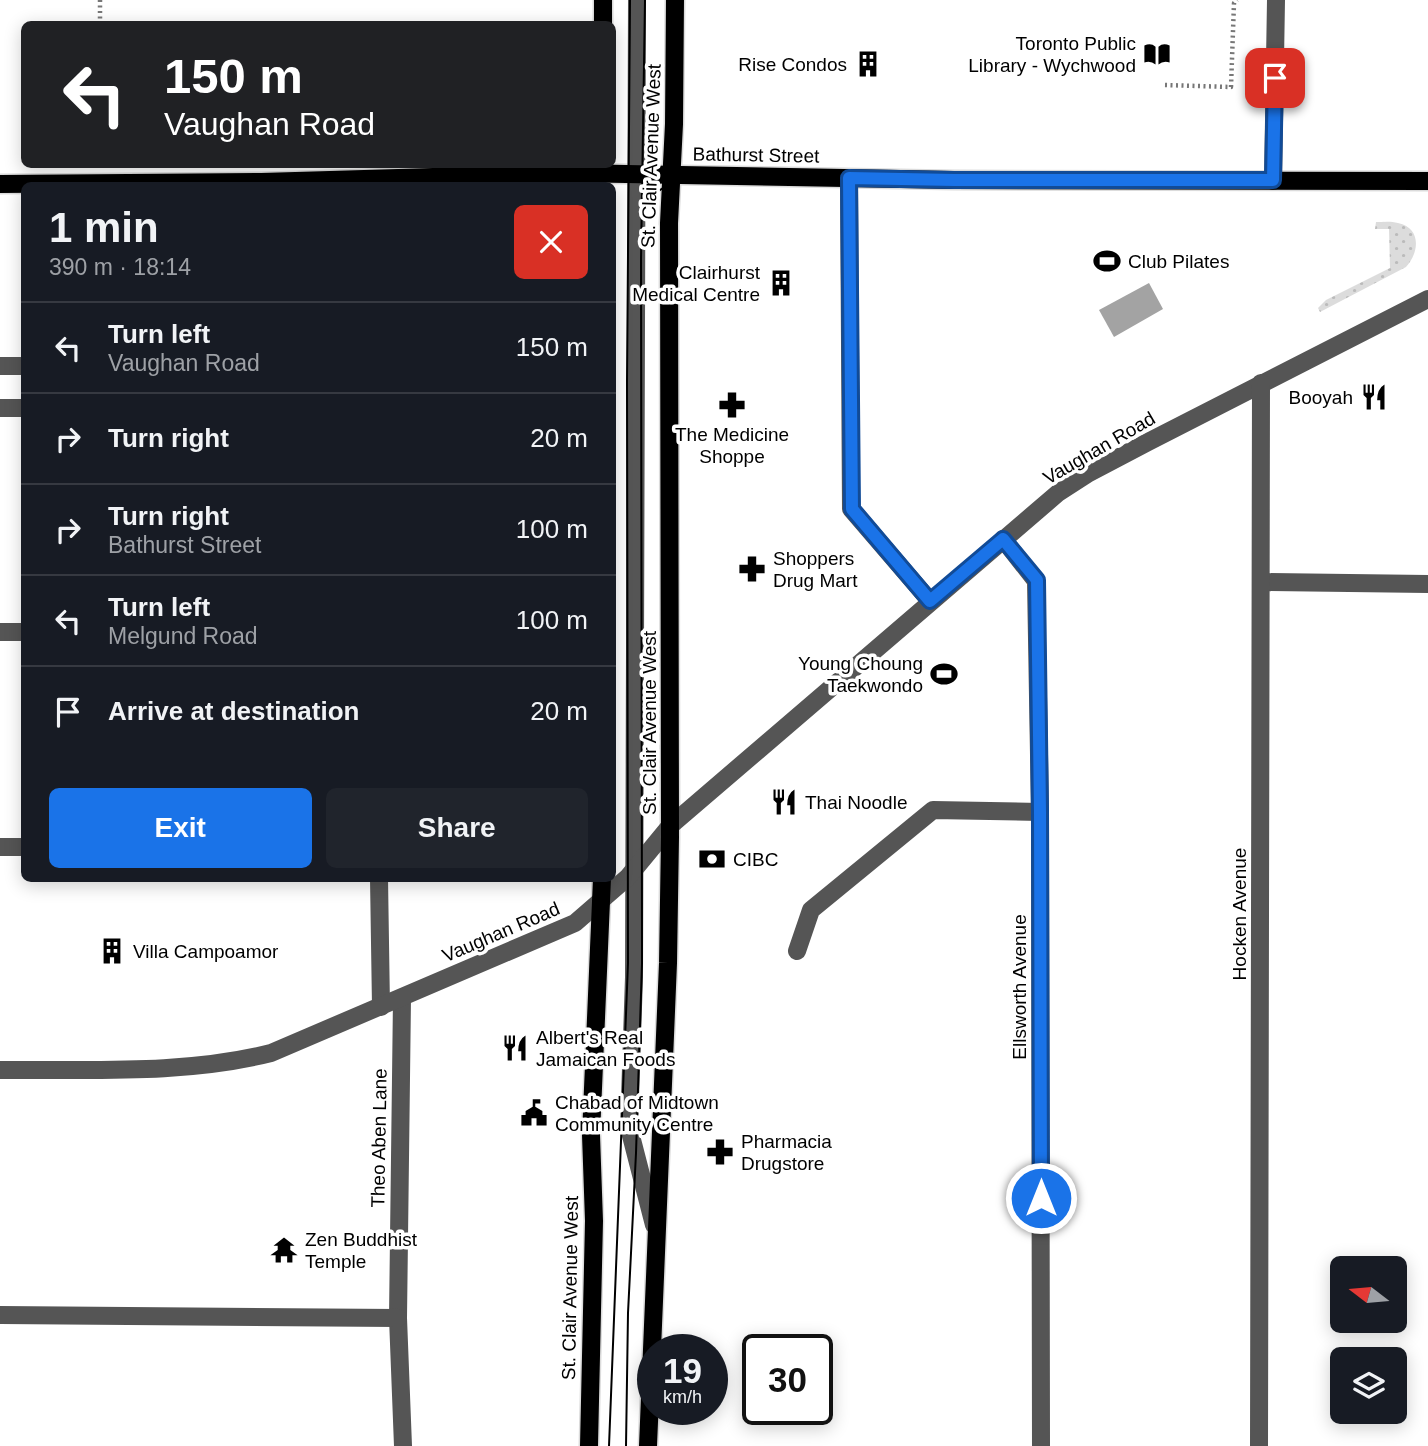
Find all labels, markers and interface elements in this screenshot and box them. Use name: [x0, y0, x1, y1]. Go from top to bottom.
place label: Toronto Public Library - Wychwood: [968, 33, 1136, 76]
library icon: Toronto Public Library - Wychwood: [1142, 39, 1172, 69]
pin: [1245, 48, 1305, 108]
icon: left: [49, 49, 140, 140]
text: 150 m: [164, 49, 303, 103]
building icon: Rise Condos: [853, 49, 883, 79]
place label: Rise Condos: [738, 54, 847, 75]
icon: arrive: [1256, 59, 1294, 97]
street label: St. Clair Avenue West: [637, 63, 665, 248]
text: Vaughan Road: [164, 106, 375, 142]
street label: Bathurst Street: [692, 143, 820, 167]
text: 1 min: [49, 204, 159, 251]
button: close: [514, 205, 588, 279]
sports icon: Club Pilates: [1092, 246, 1122, 276]
place label: Club Pilates: [1128, 251, 1229, 272]
text: 390 m · 18:14: [49, 254, 191, 280]
place label: Clairhurst Medical Centre: [632, 262, 761, 305]
building icon: Clairhurst Medical Centre: [766, 268, 796, 298]
text: Turn left: [108, 319, 210, 349]
icon: left: [49, 329, 87, 367]
text: 150 m: [516, 332, 588, 362]
text: Vaughan Road: [108, 350, 260, 376]
restaurant icon: Booyah: [1359, 382, 1389, 412]
place label: Booyah: [1289, 387, 1353, 408]
pharmacy icon: The Medicine Shoppe: [717, 390, 747, 420]
street label: Vaughan Road: [1039, 408, 1159, 488]
icon: right: [49, 420, 87, 458]
text: Turn right: [108, 423, 229, 453]
text: 20 m: [530, 423, 588, 453]
place label: The Medicine Shoppe: [675, 424, 789, 467]
text: Turn right: [108, 501, 229, 531]
icon: right: [49, 511, 87, 549]
text: 100 m: [516, 514, 588, 544]
text: Bathurst Street: [108, 532, 261, 558]
place label: Shoppers Drug Mart: [773, 548, 858, 591]
pharmacy icon: Shoppers Drug Mart: [737, 554, 767, 584]
text: Turn left: [108, 592, 210, 622]
icon: left: [49, 602, 87, 640]
text: 100 m: [516, 605, 588, 635]
text: Melgund Road: [108, 623, 258, 649]
street label: St. Clair Avenue West: [639, 630, 660, 815]
place label: Young Choung Taekwondo: [798, 653, 923, 696]
sports icon: Young Choung Taekwondo: [929, 659, 959, 689]
icon: arrive: [49, 693, 87, 731]
text: Arrive at destination: [108, 696, 359, 726]
text: 20 m: [530, 696, 588, 726]
restaurant icon: Thai Noodle: [769, 787, 799, 817]
button: Exit: [49, 788, 312, 868]
button: Share: [326, 788, 588, 868]
place label: Thai Noodle: [805, 792, 907, 813]
bank icon: CIBC: [697, 844, 727, 874]
street label: Hocken Avenue: [1229, 848, 1250, 980]
place label: CIBC: [733, 849, 778, 870]
street label: Vaughan Road: [439, 898, 563, 966]
street label: Ellsworth Avenue: [1009, 914, 1030, 1060]
building icon: Villa Campoamor: [97, 936, 127, 966]
place label: Villa Campoamor: [133, 941, 279, 962]
place label: Albert's Real Jamaican Foods: [536, 1027, 675, 1070]
restaurant icon: Albert's Real Jamaican Foods: [500, 1033, 530, 1063]
street label: Theo Aben Lane: [367, 1068, 391, 1208]
place label: Chabad of Midtown Community Centre: [555, 1092, 719, 1135]
public building icon: Chabad of Midtown Community Centre: [519, 1098, 549, 1128]
place label: Pharmacia Drugstore: [741, 1131, 832, 1174]
pharmacy icon: Pharmacia Drugstore: [705, 1137, 735, 1167]
position arrow: [1004, 1161, 1078, 1235]
street label: St. Clair Avenue West: [558, 1195, 582, 1380]
place label: Zen Buddhist Temple: [305, 1229, 418, 1272]
temple icon: Zen Buddhist Temple: [269, 1235, 299, 1265]
north arrow: [1330, 1256, 1407, 1334]
map controls: [1330, 1256, 1407, 1424]
speed limit sign: 30: [742, 1334, 833, 1425]
button: layers: [1330, 1347, 1407, 1424]
text: 19: [663, 1351, 702, 1390]
text: km/h: [663, 1387, 702, 1407]

